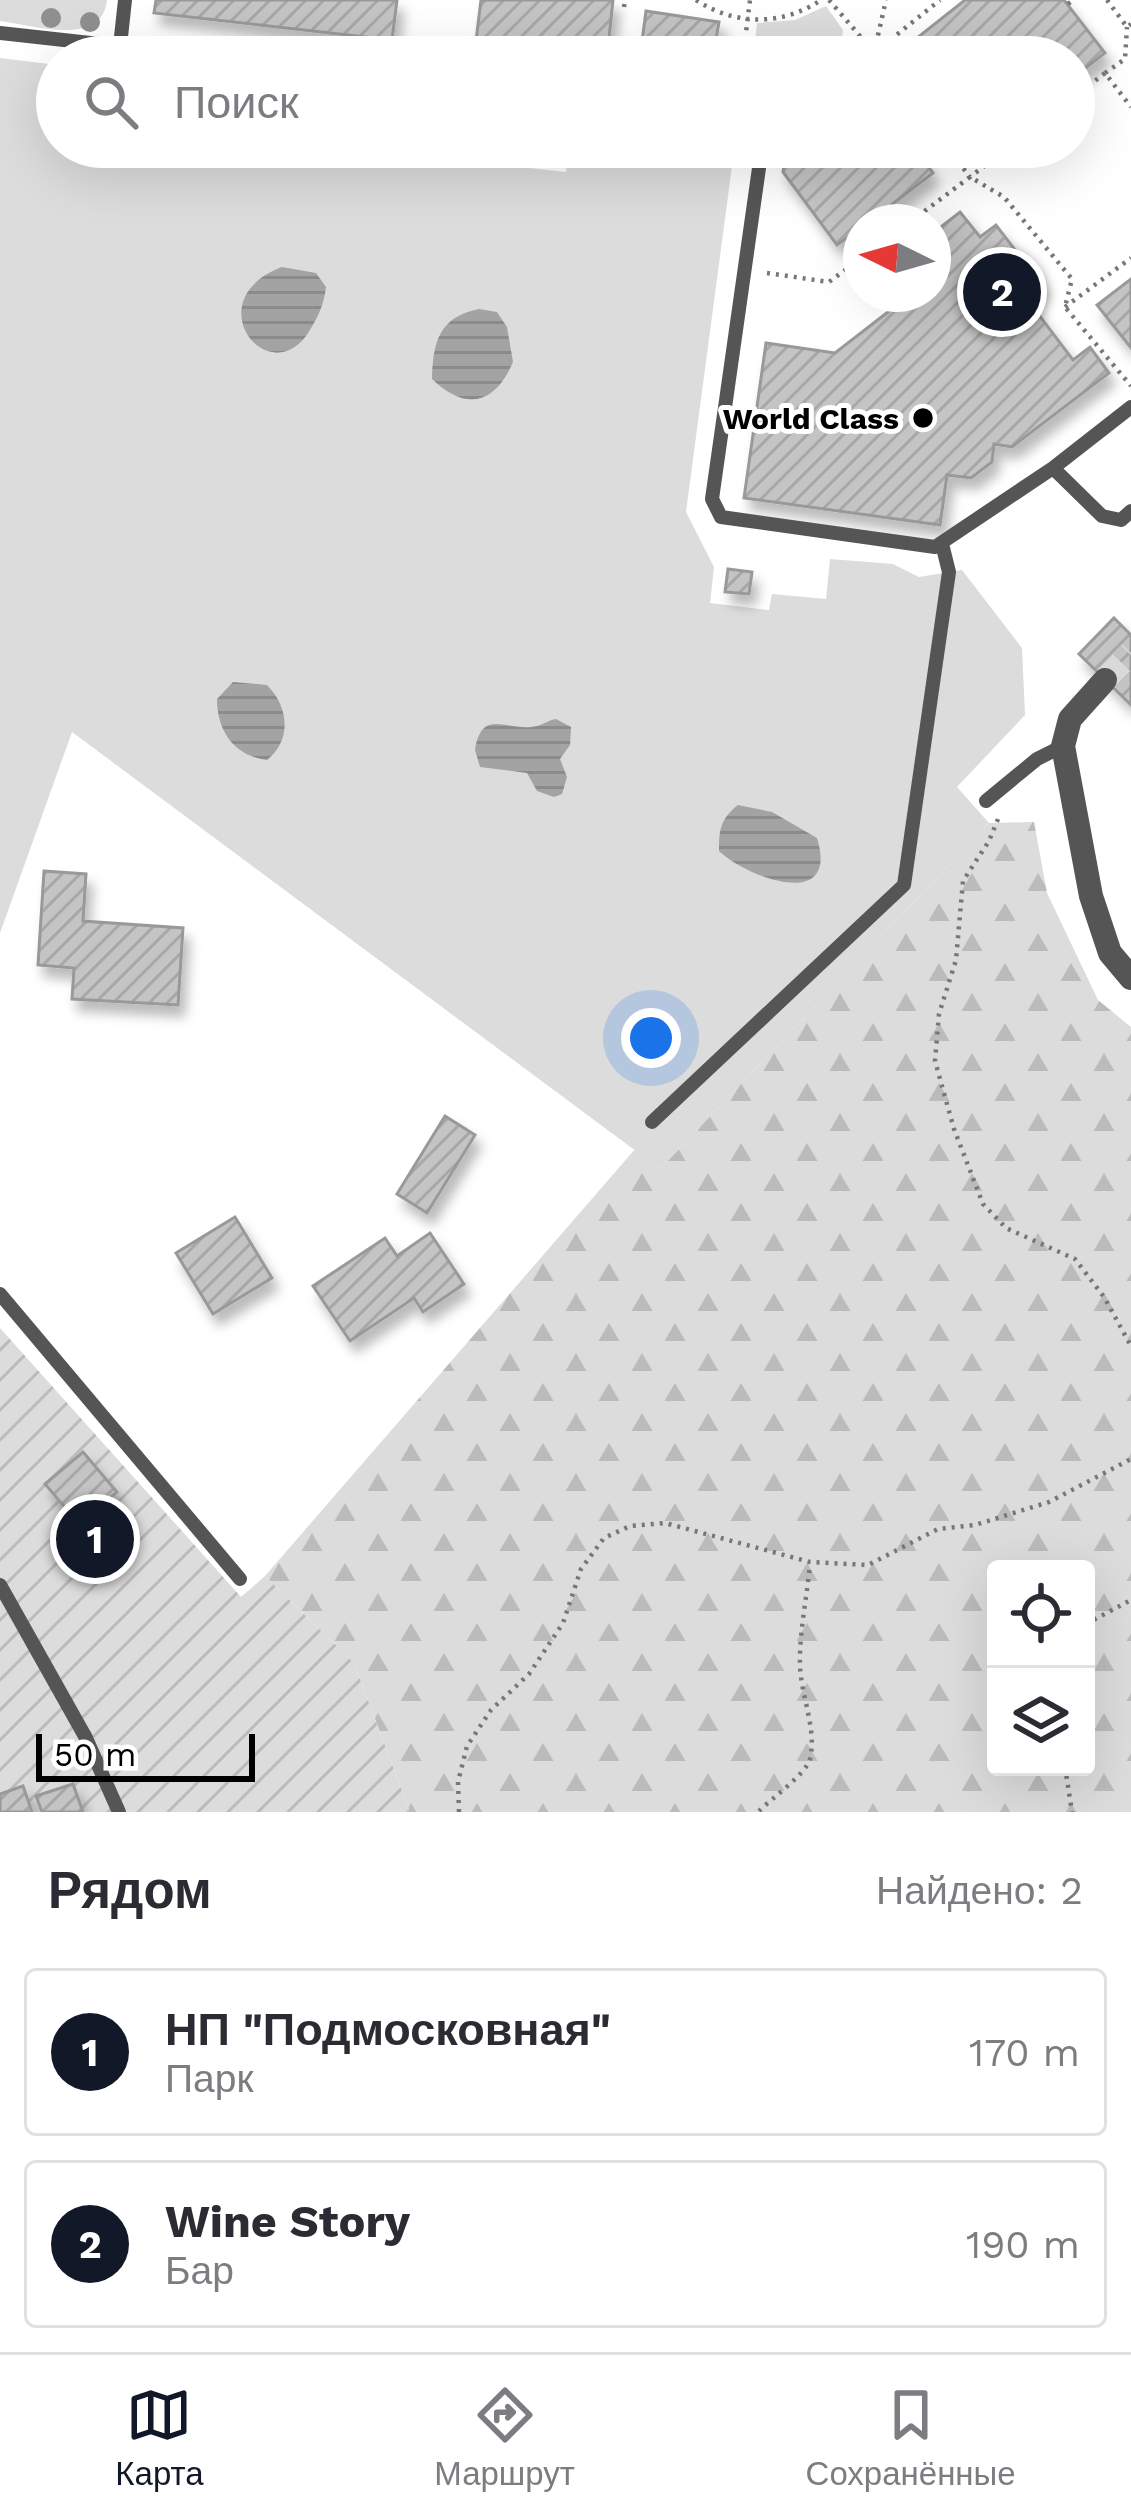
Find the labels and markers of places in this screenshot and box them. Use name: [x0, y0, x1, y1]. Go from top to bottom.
pin: 2: [963, 247, 1041, 337]
place label: World Class: [723, 401, 899, 436]
marker: World Class: [910, 405, 936, 431]
pin: 1: [56, 1494, 134, 1584]

